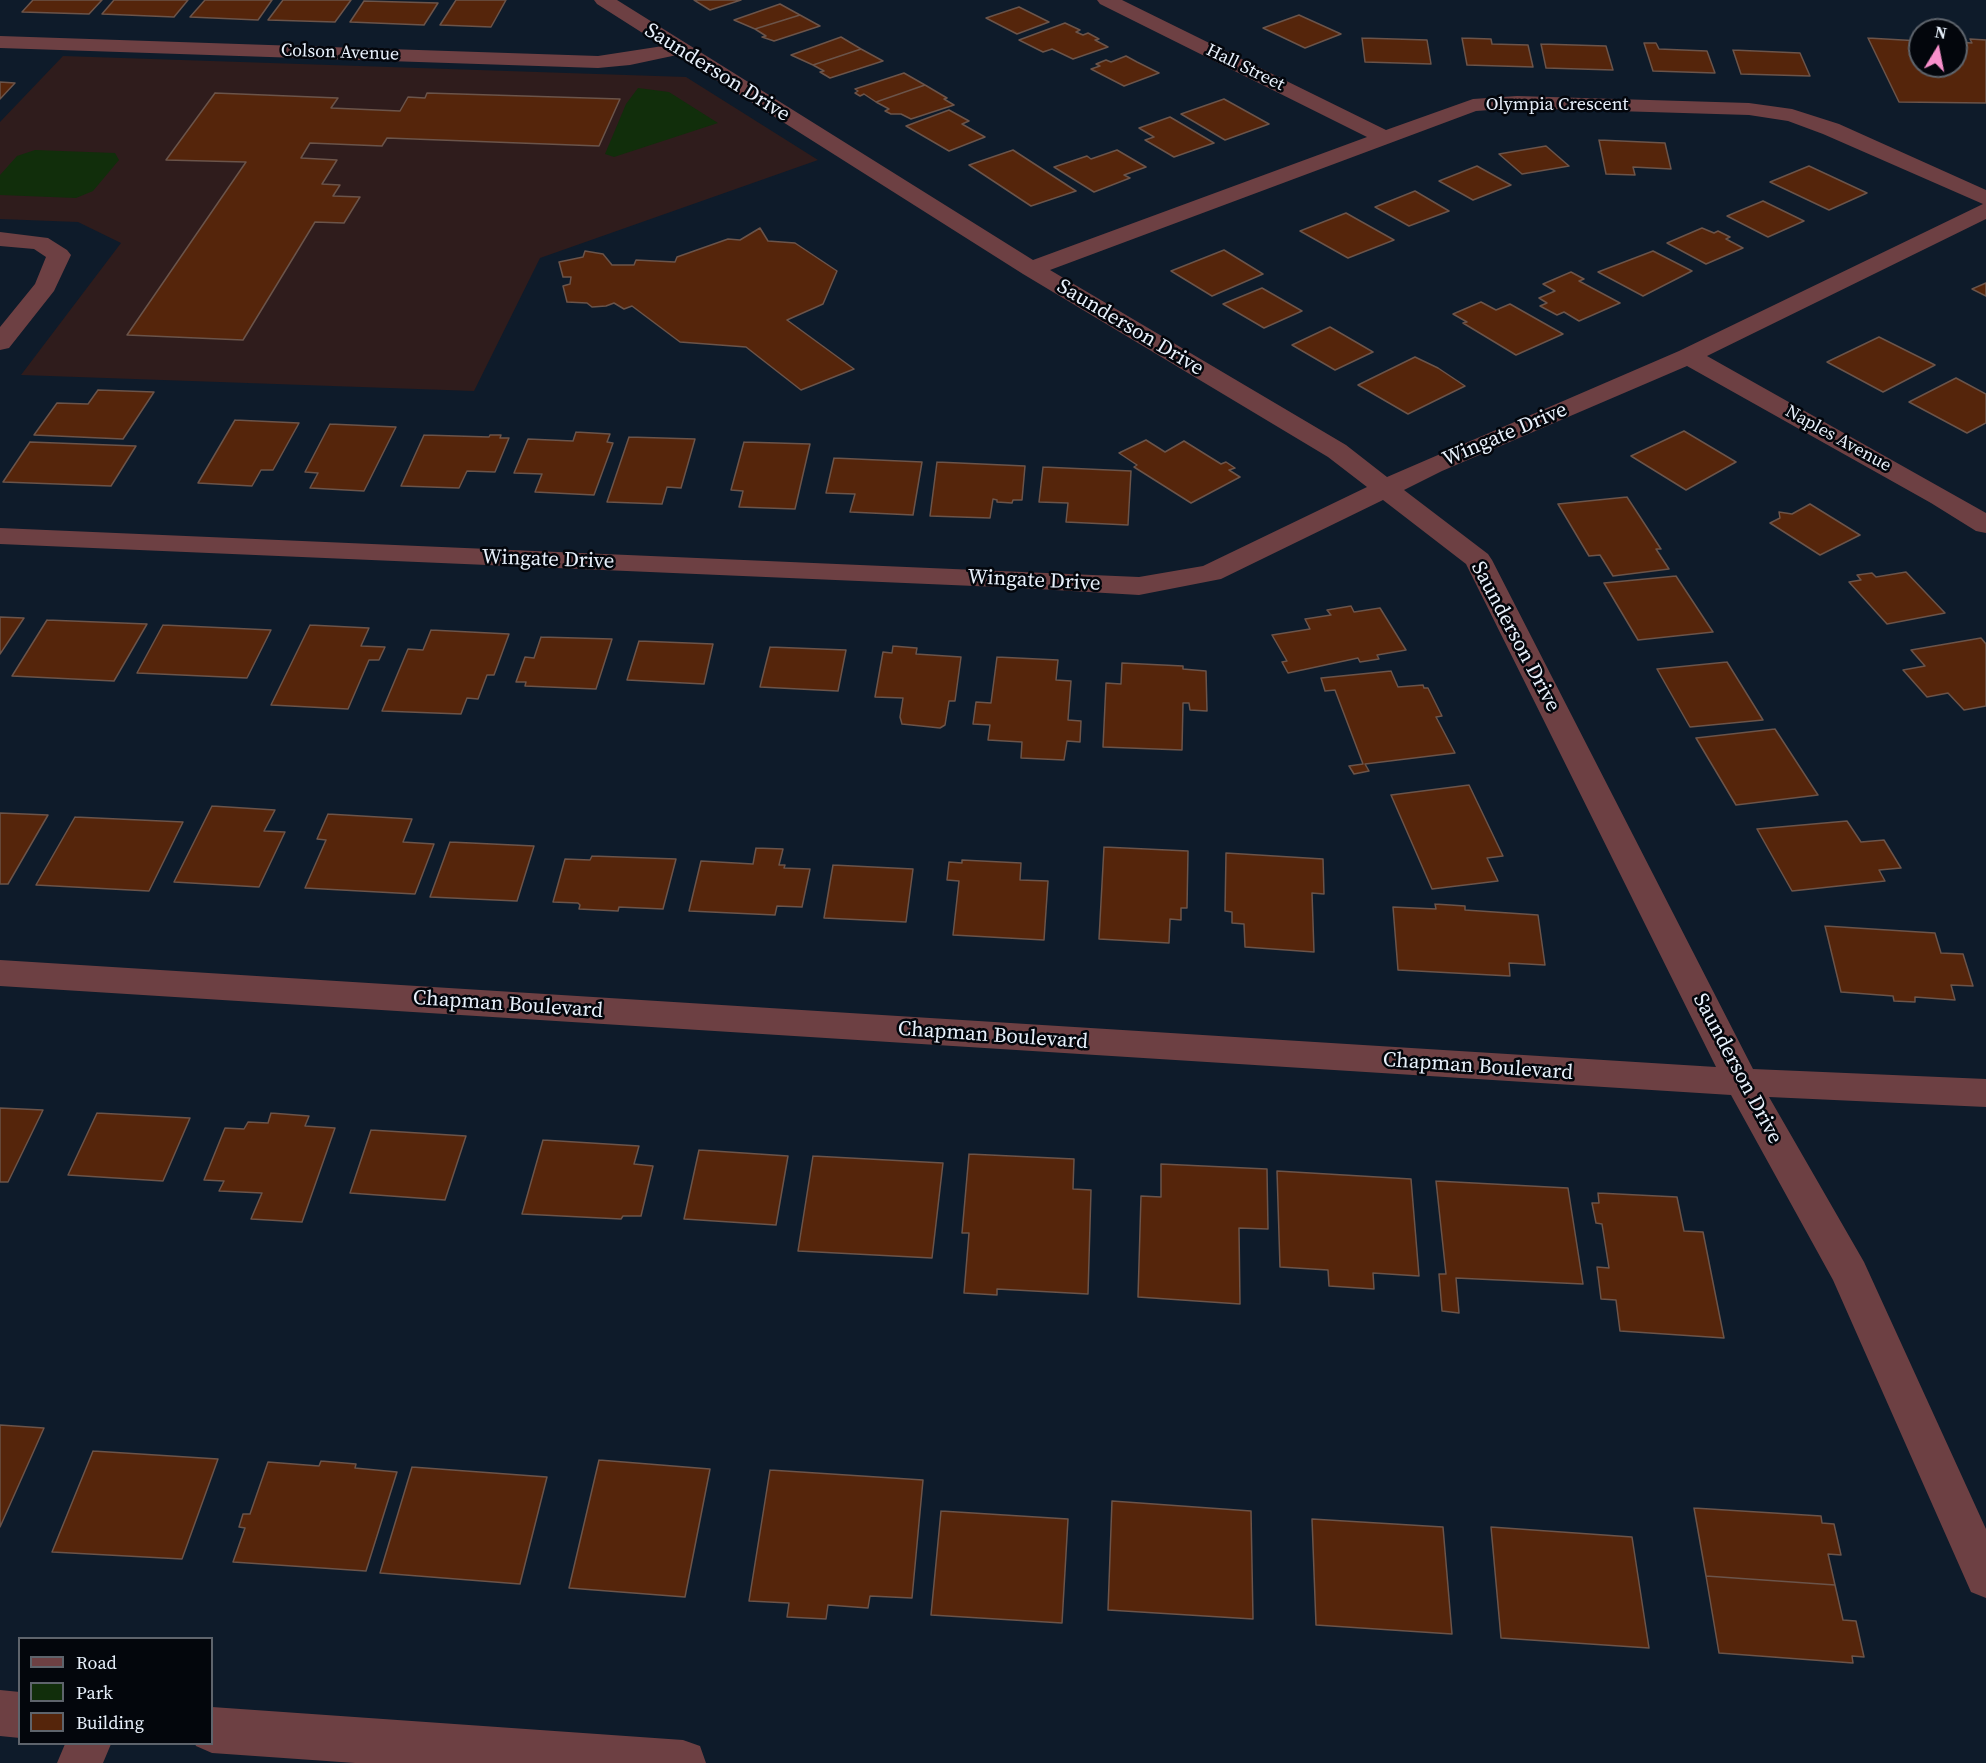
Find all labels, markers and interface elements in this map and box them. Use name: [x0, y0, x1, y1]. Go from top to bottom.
street label: Saunderson Drive: [640, 18, 794, 128]
north arrow: [1908, 18, 1968, 78]
text: N: [1933, 20, 1948, 44]
street label: Colson Avenue: [281, 40, 399, 66]
street label: Hall Street: [1202, 40, 1288, 96]
street label: Olympia Crescent: [1486, 94, 1628, 116]
street label: Saunderson Drive: [1052, 274, 1208, 382]
street label: Wingate Drive: [1439, 397, 1571, 473]
street label: Naples Avenue: [1781, 401, 1895, 477]
street label: Wingate Drive: [481, 545, 615, 575]
street label: Saunderson Drive: [1465, 558, 1565, 716]
street label: Wingate Drive: [967, 565, 1101, 597]
street label: Chapman Boulevard: [412, 986, 604, 1024]
street label: Saunderson Drive: [1687, 990, 1787, 1148]
street label: Chapman Boulevard: [897, 1017, 1089, 1055]
street label: Chapman Boulevard: [1382, 1048, 1574, 1086]
legend: [18, 1637, 213, 1745]
text: Road: [76, 1650, 117, 1675]
text: Park: [76, 1680, 113, 1705]
text: Building: [76, 1710, 144, 1735]

